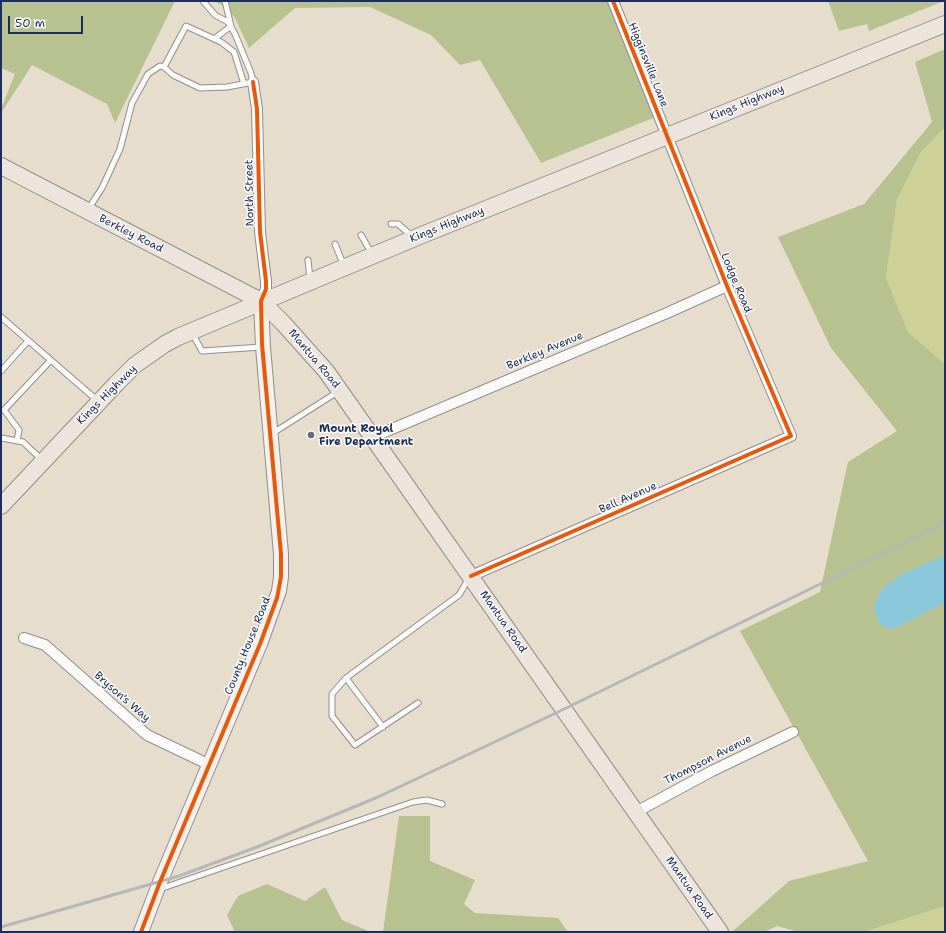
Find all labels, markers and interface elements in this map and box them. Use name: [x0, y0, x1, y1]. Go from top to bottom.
scale bar: [10, 8, 85, 34]
text: 50 m: [15, 15, 45, 31]
street label: Higginsville Lane: [625, 21, 671, 109]
street label: Kings Highway: [708, 82, 786, 124]
street label: North Street: [243, 159, 257, 227]
street label: Kings Highway: [408, 204, 486, 246]
street label: Berkley Road: [97, 212, 165, 256]
street label: Lodge Road: [718, 251, 754, 315]
street label: Mantua Road: [285, 327, 343, 391]
street label: Berkley Avenue: [505, 329, 585, 373]
street label: Kings Highway: [74, 362, 140, 428]
place label: Mount Royal Fire Department: [319, 422, 413, 448]
marker: Mount Royal Fire Department: [306, 430, 316, 440]
street label: Bell Avenue: [597, 479, 659, 517]
street label: Mantua Road: [477, 588, 529, 656]
street label: County House Road: [222, 595, 274, 697]
street label: Bryson's Way: [91, 669, 153, 725]
street label: Thompson Avenue: [662, 732, 754, 788]
street label: Mantua Road: [663, 854, 715, 922]

